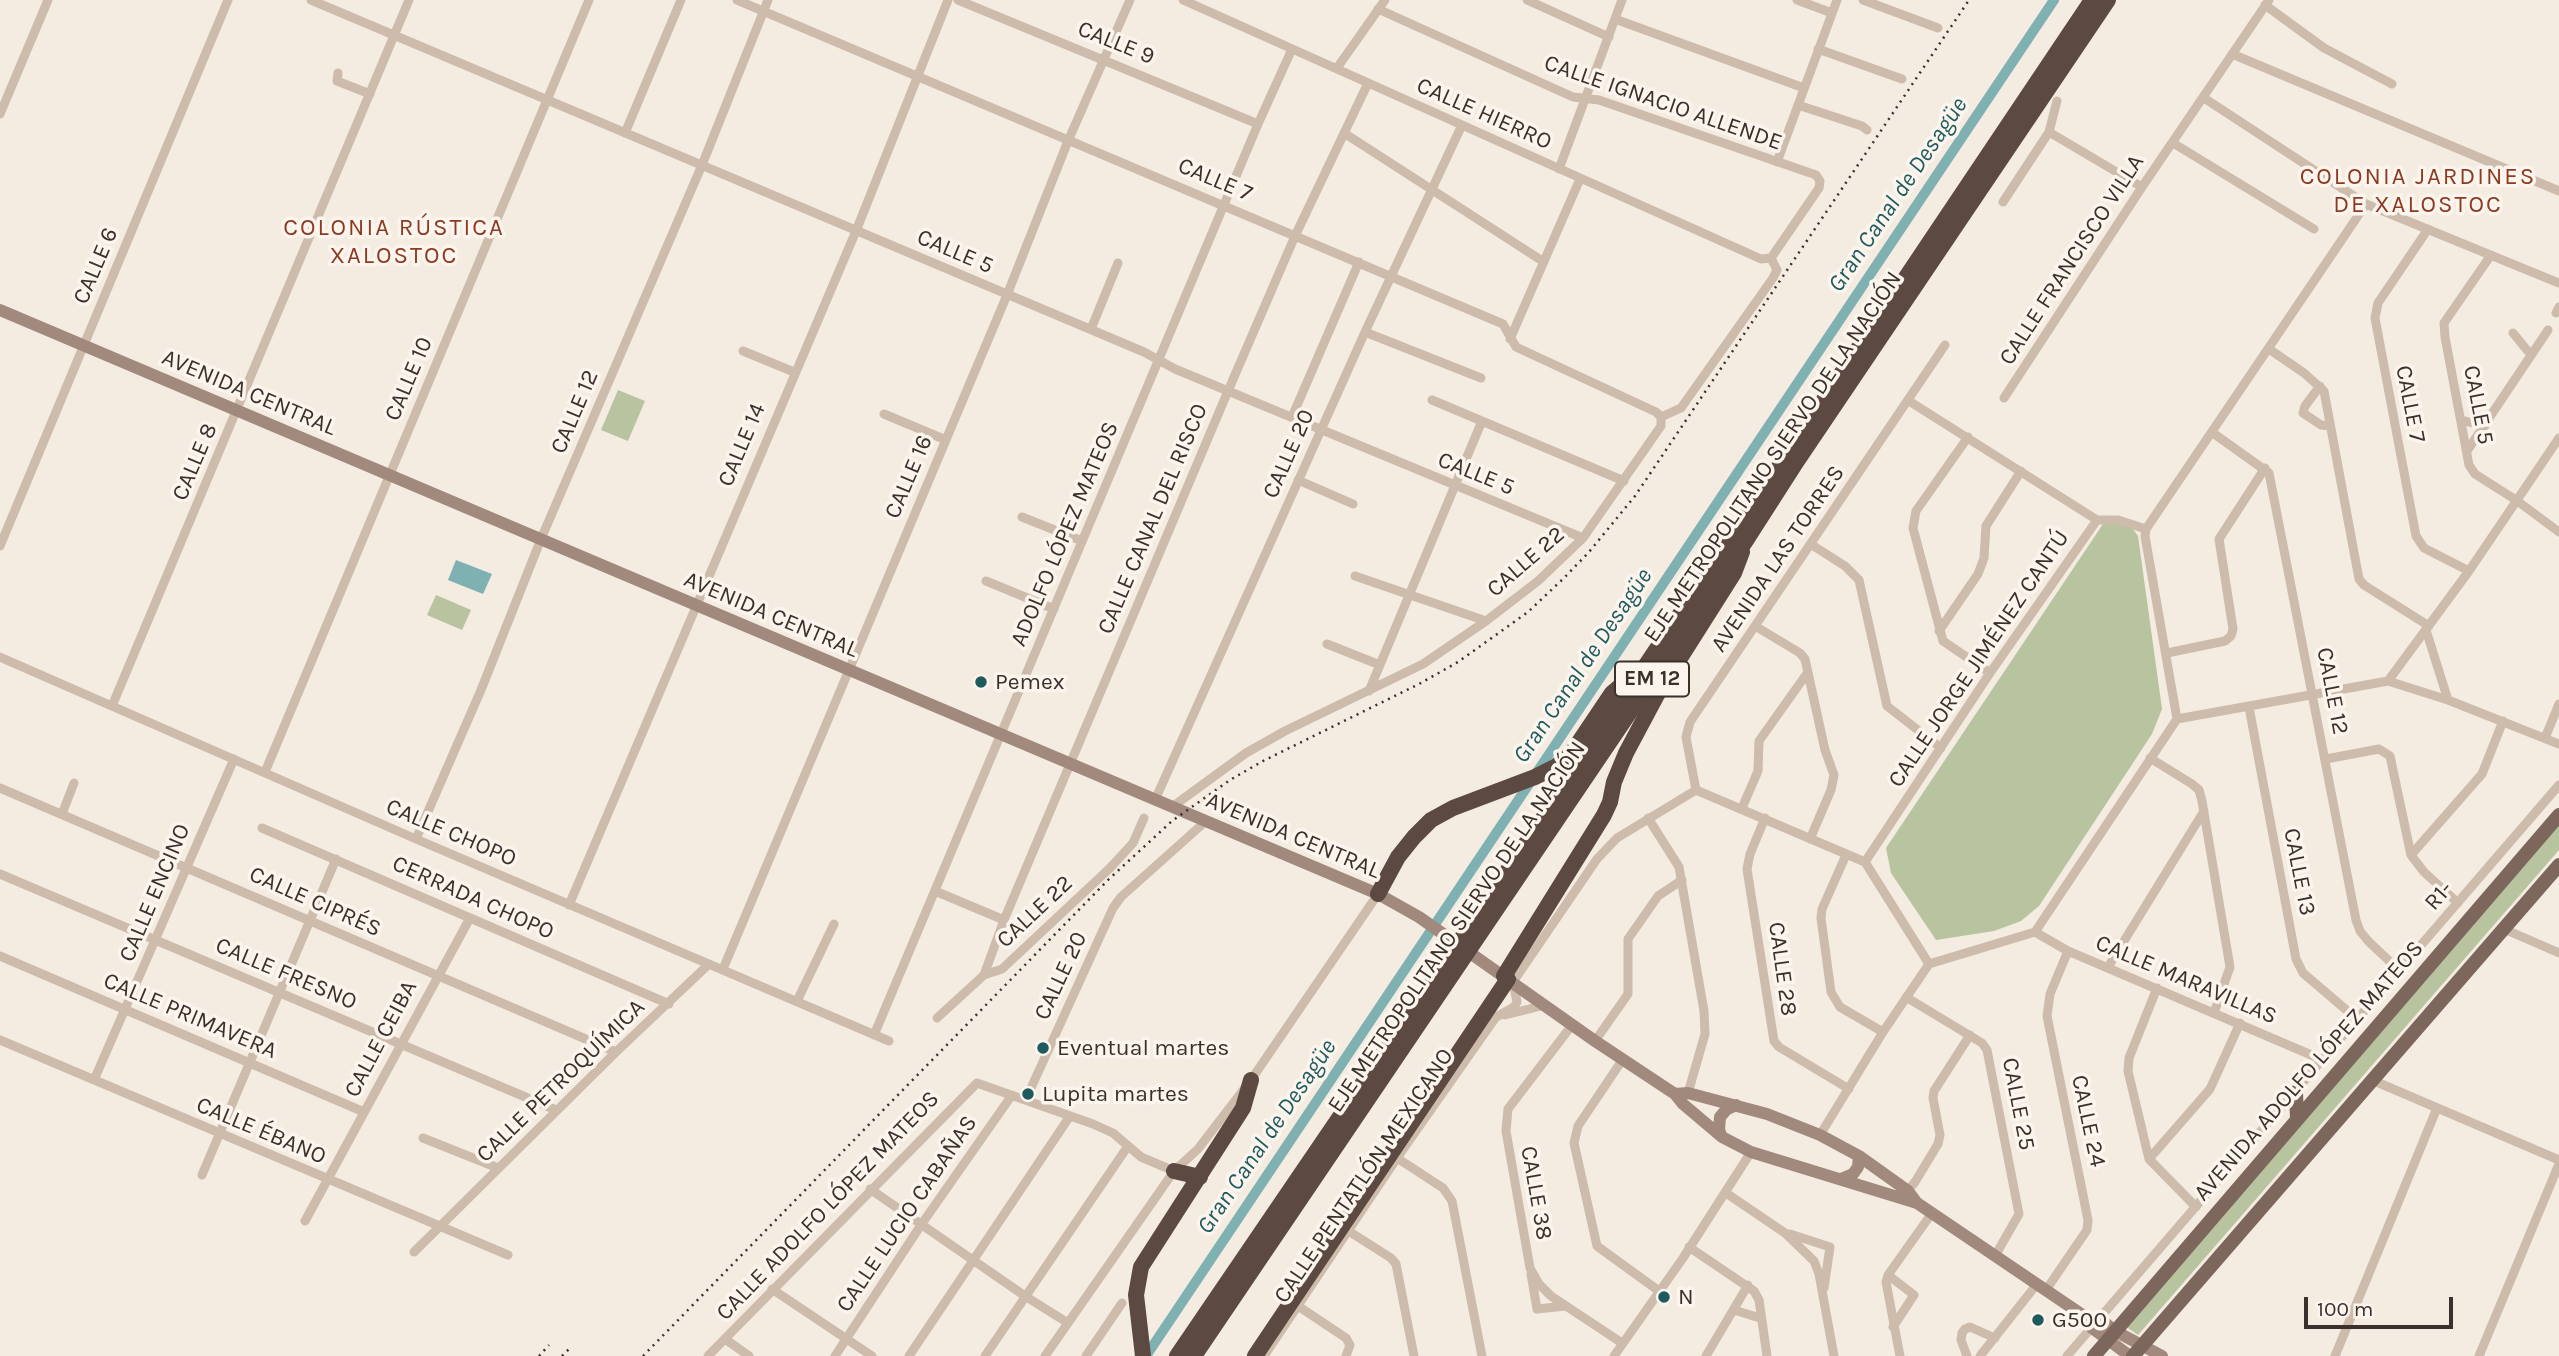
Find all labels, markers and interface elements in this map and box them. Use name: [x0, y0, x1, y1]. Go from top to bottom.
street label: CALLE 9: [1073, 15, 1159, 71]
street label: CALLE IGNACIO ALLENDE: [1540, 49, 1786, 157]
street label: CALLE HIERRO: [1412, 72, 1556, 156]
water label: Gran Canal de Desagüe: [1822, 92, 1974, 298]
street label: CALLE FRANCISCO VILLA: [1994, 150, 2150, 370]
street label: CALLE 7: [1174, 152, 1256, 208]
district label: COLONIA JARDINES DE XALOSTOC: [2302, 163, 2534, 219]
district label: COLONIA RÚSTICA XALOSTOC: [285, 214, 503, 270]
street label: CALLE 6: [68, 224, 124, 308]
street label: CALLE 5: [913, 224, 997, 280]
street label: EJE METROPOLITANO SIERVO DE LA NACIÓN: [1638, 266, 1908, 648]
street label: CALLE 10: [379, 333, 439, 425]
street label: AVENIDA CENTRAL: [158, 344, 340, 442]
street label: CALLE 7: [2389, 363, 2431, 445]
street label: CALLE 5: [2457, 363, 2499, 447]
street label: CALLE 12: [545, 366, 605, 458]
street label: CALLE 14: [712, 399, 772, 491]
street label: CALLE CANAL DEL RISCO: [1092, 400, 1214, 638]
street label: CALLE 20: [1257, 405, 1321, 503]
street label: ADOLFO LÓPEZ MATEOS: [1005, 417, 1125, 651]
street label: CALLE 8: [166, 419, 224, 505]
street label: CALLE 16: [879, 431, 939, 523]
street label: CALLE 5: [1434, 446, 1518, 502]
street label: AVENIDA LAS TORRES: [1705, 460, 1851, 658]
street label: CALLE 22: [1482, 521, 1570, 603]
street label: CALLE JORGE JIMÉNEZ CANTÚ: [1883, 525, 2075, 793]
water label: Gran Canal de Desagüe: [1507, 563, 1659, 769]
street label: AVENIDA CENTRAL: [680, 566, 862, 664]
street label: CALLE 12: [2310, 645, 2354, 737]
road number: EM 12: [1615, 662, 1689, 696]
place label: Pemex: [995, 668, 1065, 696]
marker: Pemex: [973, 674, 989, 690]
street label: EJE METROPOLITANO SIERVO DE LA NACIÓN: [1322, 736, 1592, 1118]
street label: AVENIDA CENTRAL: [1202, 787, 1384, 885]
street label: CALLE CHOPO: [382, 793, 520, 873]
street label: CALLE ENCINO: [114, 820, 196, 966]
street label: CALLE 13: [2277, 826, 2321, 918]
street label: CERRADA CHOPO: [388, 850, 558, 946]
street label: CALLE CIPRÉS: [245, 861, 385, 943]
street label: CALLE 22: [991, 870, 1079, 954]
street label: R1-: [2419, 876, 2459, 916]
street label: CALLE 28: [1762, 920, 1802, 1018]
street label: CALLE 20: [1029, 927, 1093, 1025]
street label: CALLE MARAVILLAS: [2091, 929, 2281, 1031]
street label: CALLE FRESNO: [211, 932, 361, 1016]
street label: AVENIDA ADOLFO LÓPEZ MATEOS: [2188, 935, 2430, 1207]
street label: CALLE PRIMAVERA: [99, 967, 281, 1065]
street label: CALLE CEIBA: [339, 976, 423, 1102]
street label: CALLE PETROQUÍMICA: [471, 994, 651, 1168]
place label: Eventual martes: [1057, 1034, 1229, 1062]
water label: Gran Canal de Desagüe: [1191, 1034, 1343, 1240]
marker: Eventual martes: [1035, 1040, 1051, 1056]
street label: CALLE PENTATLÓN MEXICANO: [1268, 1043, 1460, 1309]
street label: CALLE 25: [1996, 1055, 2040, 1153]
street label: CALLE 24: [2065, 1072, 2111, 1170]
place label: Lupita martes: [1042, 1080, 1189, 1108]
street label: CALLE ADOLFO LÓPEZ MATEOS: [711, 1085, 945, 1327]
marker: Lupita martes: [1020, 1086, 1036, 1102]
street label: CALLE ÉBANO: [192, 1091, 330, 1171]
street label: CALLE LUCIO CABAÑAS: [831, 1110, 983, 1318]
street label: CALLE 38: [1514, 1144, 1558, 1242]
scale bar: [2307, 1282, 2456, 1326]
place label: N: [1678, 1283, 1694, 1311]
marker: N: [1656, 1289, 1672, 1305]
text: 100 m: [2317, 1297, 2374, 1321]
place label: G500: [2052, 1306, 2107, 1334]
marker: G500: [2030, 1312, 2046, 1328]

